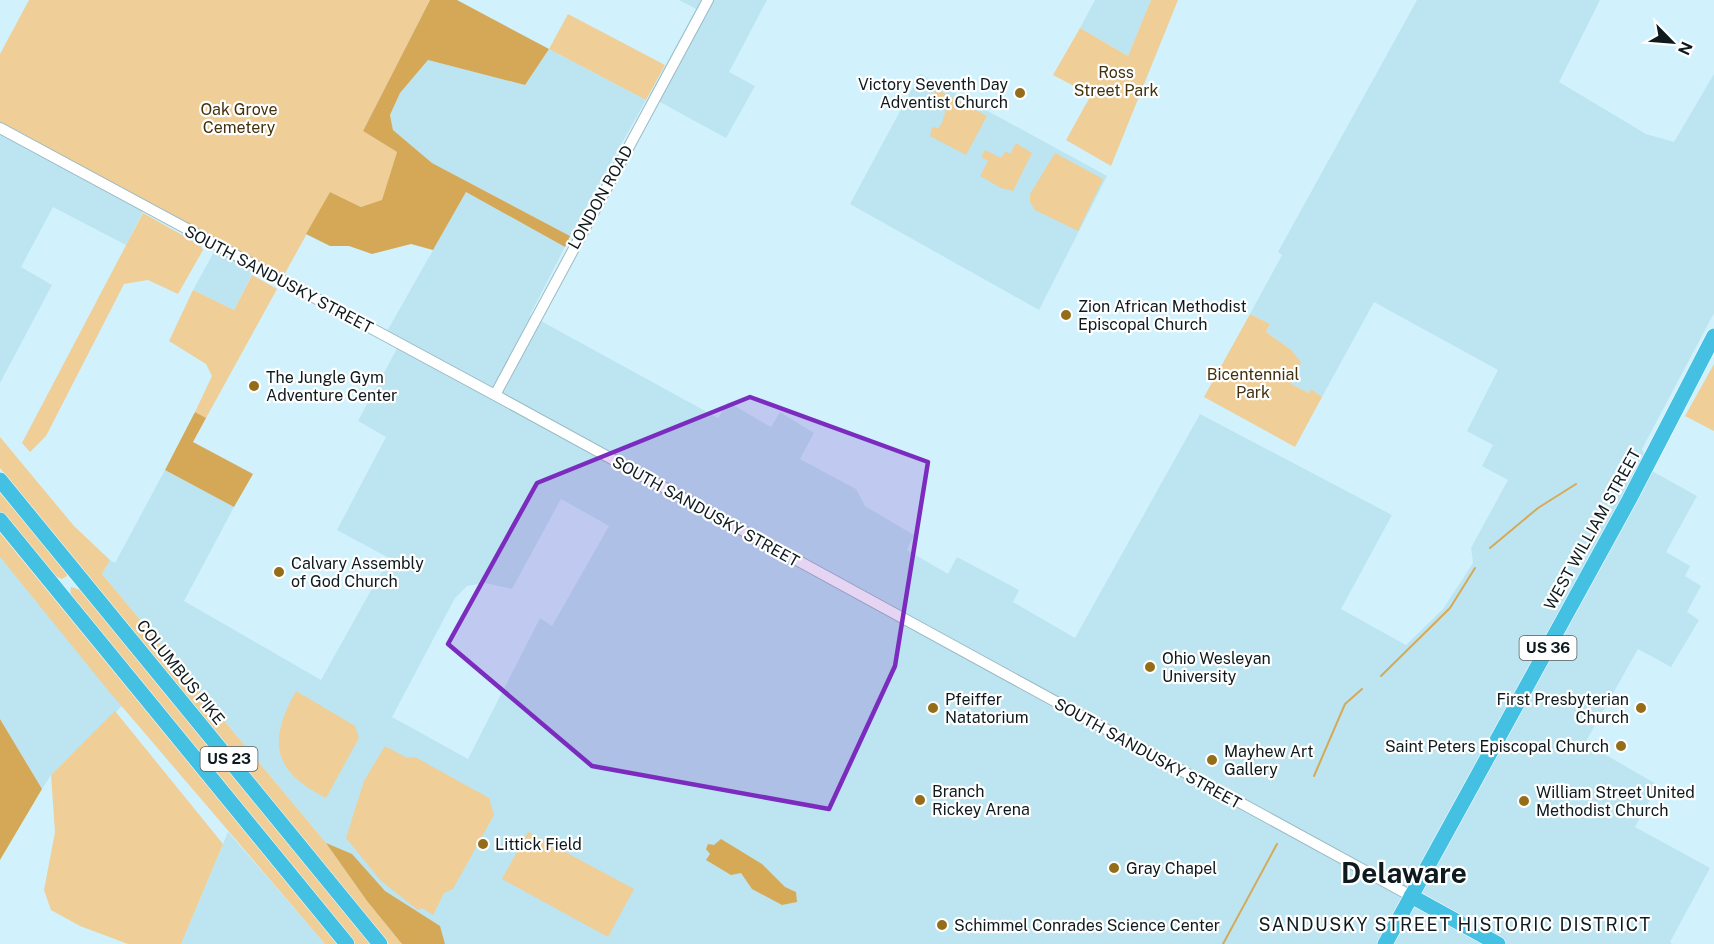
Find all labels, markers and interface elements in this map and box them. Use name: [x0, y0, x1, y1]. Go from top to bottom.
north arrow: [1642, 12, 1702, 72]
text: N: [1674, 38, 1696, 58]
park label: Ross Street Park: [1074, 63, 1158, 100]
place label: Victory Seventh Day Adventist Church: [858, 75, 1008, 112]
marker: Victory Seventh Day Adventist Church: [1013, 86, 1027, 100]
park label: Oak Grove Cemetery: [200, 100, 278, 137]
street label: LONDON ROAD: [564, 142, 637, 253]
street label: SOUTH SANDUSKY STREET: [181, 222, 377, 338]
place label: Zion African Methodist Episcopal Church: [1078, 297, 1247, 334]
marker: Zion African Methodist Episcopal Church: [1059, 308, 1073, 322]
park label: Bicentennial Park: [1207, 365, 1299, 402]
place label: The Jungle Gym Adventure Center: [266, 368, 397, 405]
marker: The Jungle Gym Adventure Center: [247, 379, 261, 393]
street label: WEST WILLIAM STREET: [1540, 445, 1645, 613]
street label: SOUTH SANDUSKY STREET: [609, 452, 803, 571]
place label: Calvary Assembly of God Church: [291, 554, 424, 591]
marker: Calvary Assembly of God Church: [272, 565, 286, 579]
street label: COLUMBUS PIKE: [133, 616, 229, 728]
road number: US 36: [1520, 636, 1576, 660]
place label: Ohio Wesleyan University: [1162, 649, 1271, 686]
marker: Ohio Wesleyan University: [1143, 660, 1157, 674]
place label: Pfeiffer Natatorium: [945, 690, 1029, 727]
place label: First Presbyterian Church: [1496, 690, 1629, 727]
street label: SOUTH SANDUSKY STREET: [1051, 694, 1245, 813]
marker: Pfeiffer Natatorium: [926, 701, 940, 715]
marker: First Presbyterian Church: [1634, 701, 1648, 715]
place label: Saint Peters Episcopal Church: [1385, 737, 1609, 756]
marker: Saint Peters Episcopal Church: [1614, 739, 1628, 753]
place label: Mayhew Art Gallery: [1224, 742, 1313, 779]
road number: US 23: [200, 747, 258, 771]
marker: Mayhew Art Gallery: [1205, 753, 1219, 767]
place label: Branch Rickey Arena: [932, 782, 1030, 819]
place label: William Street United Methodist Church: [1536, 783, 1695, 820]
marker: Branch Rickey Arena: [913, 793, 927, 807]
marker: William Street United Methodist Church: [1517, 794, 1531, 808]
place label: Littick Field: [495, 835, 582, 854]
marker: Littick Field: [476, 837, 490, 851]
district label: Delaware: [1341, 856, 1467, 889]
place label: Gray Chapel: [1126, 859, 1217, 878]
marker: Gray Chapel: [1107, 861, 1121, 875]
district label: SANDUSKY STREET HISTORIC DISTRICT: [1258, 914, 1652, 935]
place label: Schimmel Conrades Science Center: [954, 916, 1220, 935]
marker: Schimmel Conrades Science Center: [935, 918, 949, 932]

